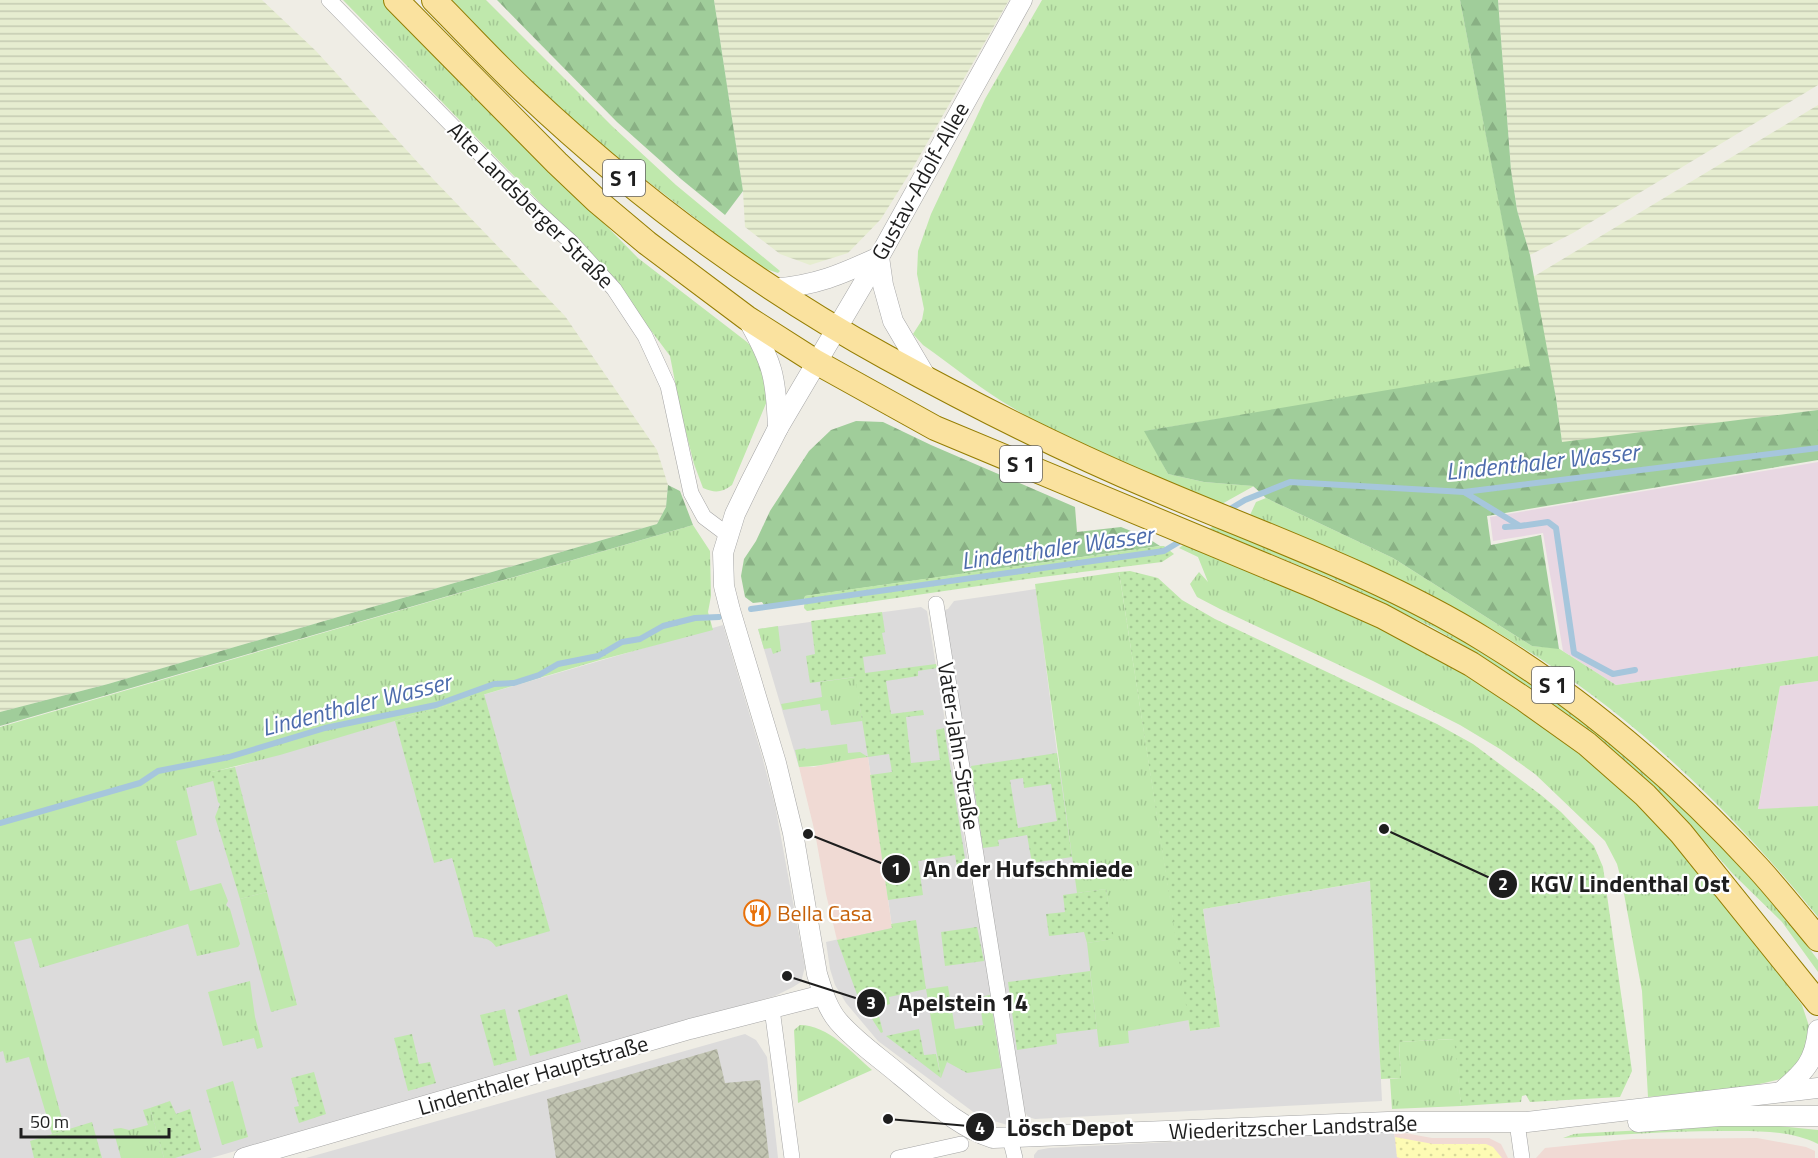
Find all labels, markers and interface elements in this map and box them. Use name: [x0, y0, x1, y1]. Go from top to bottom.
street label: Gustav-Adolf-Allee: [862, 96, 978, 266]
street label: Alte Landsberger Straße: [440, 114, 622, 296]
road number: S 1: [603, 160, 645, 196]
water label: Lindenthaler Wasser: [1444, 433, 1644, 489]
road number: S 1: [1000, 446, 1042, 482]
water label: Lindenthaler Wasser: [959, 515, 1159, 578]
street label: Vater-Jahn-Straße: [929, 660, 989, 832]
water label: Lindenthaler Wasser: [258, 662, 458, 745]
road number: S 1: [1532, 667, 1574, 703]
callout: An der Hufschmiede: [881, 848, 1145, 890]
text: An der Hufschmiede: [923, 850, 1133, 886]
text: 1: [891, 855, 901, 882]
callout: KGV Lindenthal Ost: [1488, 863, 1742, 905]
text: KGV Lindenthal Ost: [1530, 865, 1730, 901]
text: 2: [1498, 870, 1508, 897]
place label: Bella Casa: [777, 896, 872, 930]
restaurant icon: Bella Casa: [742, 898, 772, 928]
callout: Apelstein 14: [856, 982, 1040, 1024]
text: Apelstein 14: [898, 984, 1028, 1020]
text: 3: [866, 989, 876, 1016]
street label: Lindenthaler Hauptstraße: [414, 1026, 652, 1124]
scale bar: [21, 1101, 170, 1139]
callout: Lösch Depot: [965, 1106, 1146, 1148]
street label: Wiederitzscher Landstraße: [1168, 1106, 1418, 1148]
text: 50 m: [30, 1108, 69, 1135]
text: Lösch Depot: [1007, 1109, 1134, 1145]
text: 4: [975, 1114, 985, 1141]

